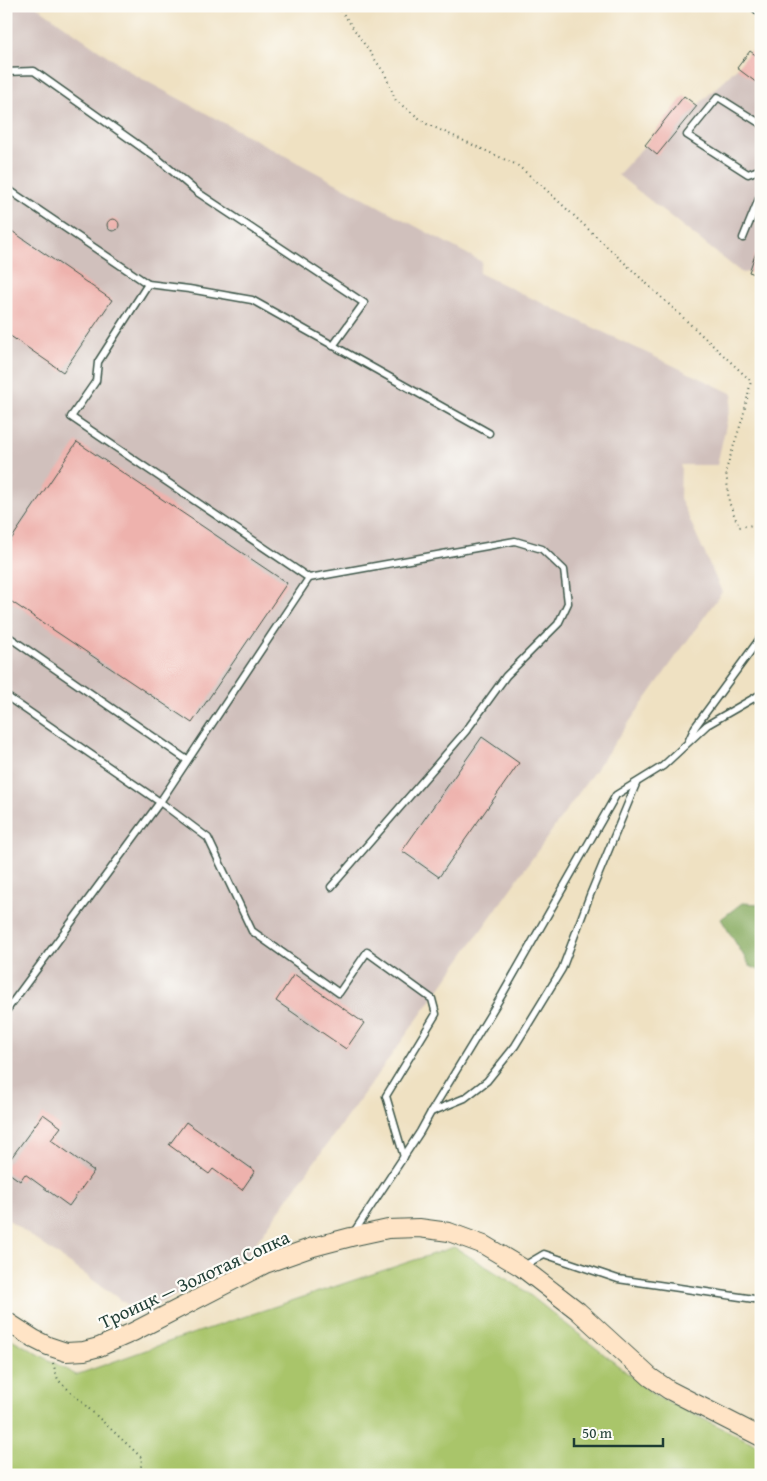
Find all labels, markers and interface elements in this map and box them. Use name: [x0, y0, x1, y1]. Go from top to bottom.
street label: Троицк — Золотая Сопка: [94, 1223, 294, 1335]
scale bar: [574, 1416, 663, 1448]
text: 50 m: [582, 1422, 613, 1443]

